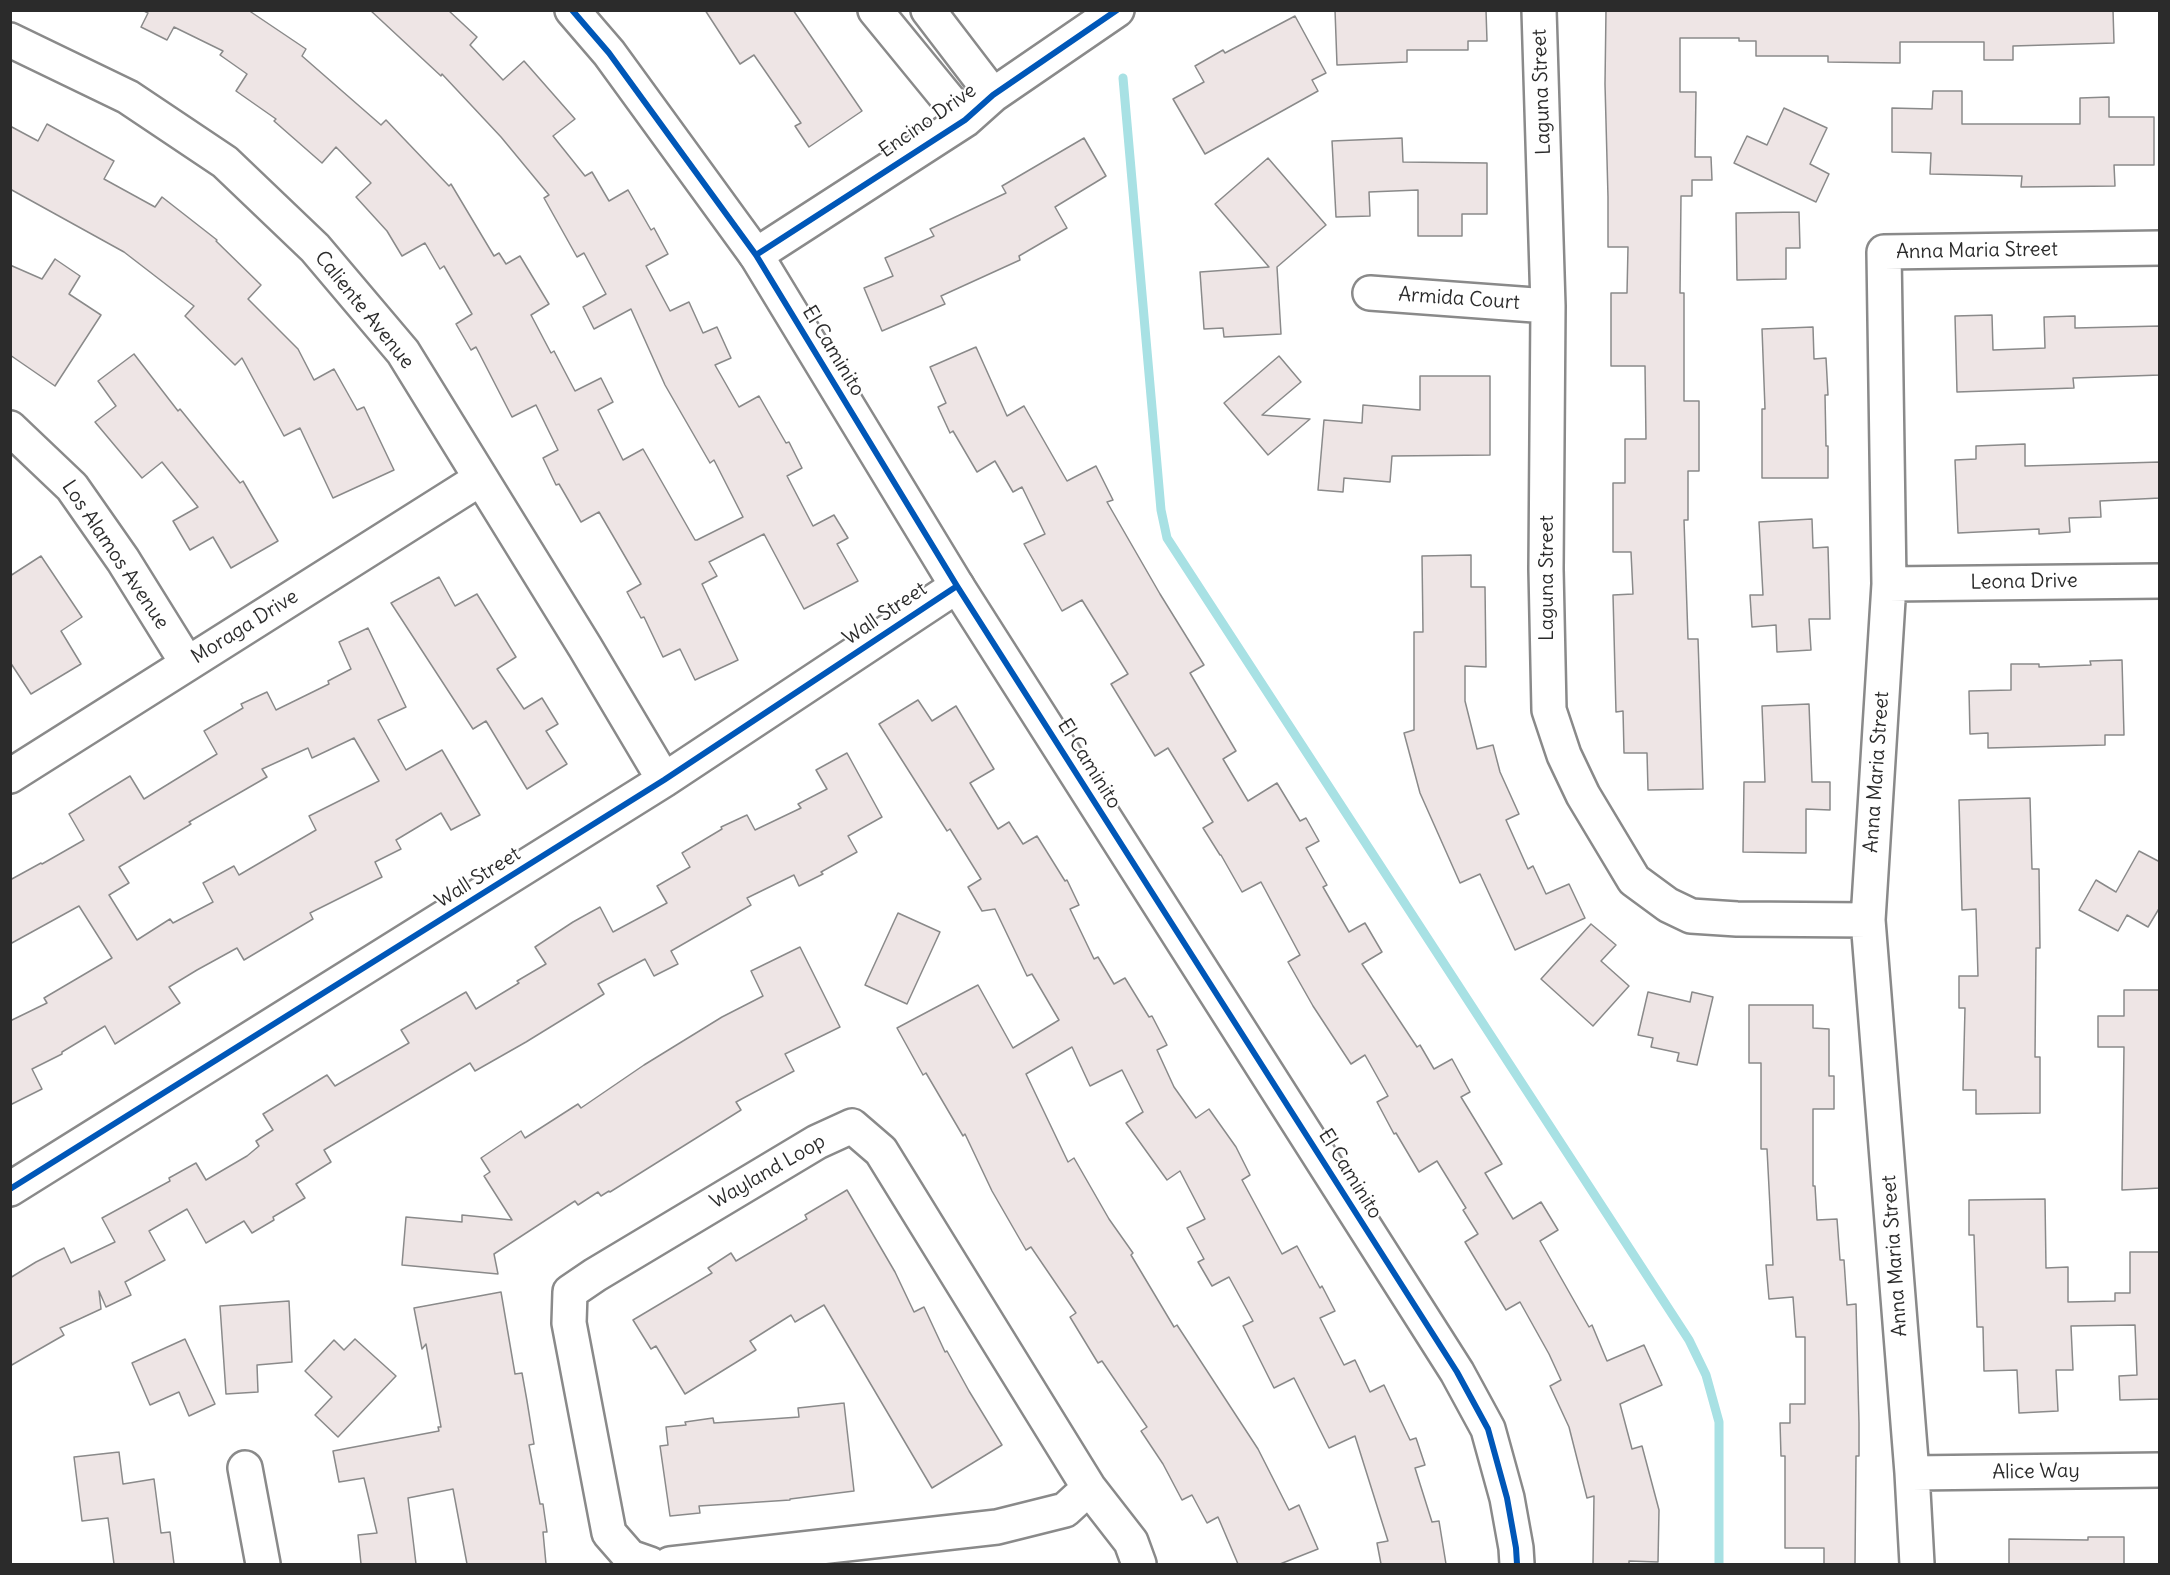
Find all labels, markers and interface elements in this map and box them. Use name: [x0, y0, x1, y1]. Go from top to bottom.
street label: Laguna Street: [1528, 29, 1556, 155]
street label: Encino Drive: [875, 79, 981, 163]
street label: Anna Maria Street: [1896, 238, 2058, 264]
street label: Caliente Avenue: [309, 246, 419, 374]
street label: Armida Court: [1397, 283, 1521, 315]
street label: El Caminito: [797, 301, 869, 401]
street label: Los Alamos Avenue: [56, 476, 174, 634]
street label: Laguna Street: [1535, 515, 1559, 641]
street label: Leona Drive: [1970, 569, 2078, 595]
street label: Wall Street: [838, 577, 932, 651]
street label: Moraga Drive: [187, 585, 303, 669]
street label: Anna Maria Street: [1859, 690, 1895, 854]
street label: El Caminito: [1052, 715, 1126, 813]
street label: Wall Street: [431, 842, 525, 914]
street label: El Caminito: [1313, 1125, 1387, 1223]
street label: Wayland Loop: [706, 1129, 830, 1215]
street label: Anna Maria Street: [1877, 1174, 1913, 1338]
street label: Alice Way: [1992, 1459, 2080, 1485]

